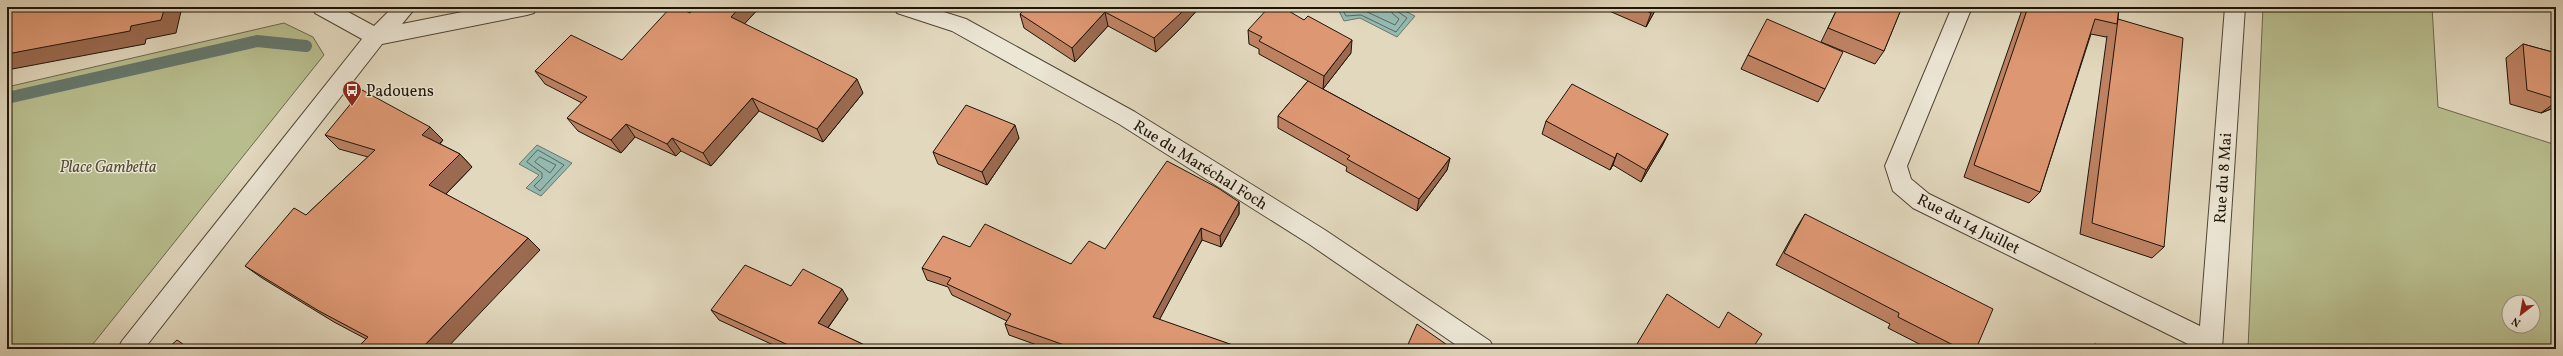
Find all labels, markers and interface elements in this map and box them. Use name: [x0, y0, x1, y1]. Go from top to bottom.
bus stop icon: Padouens: [341, 79, 363, 107]
place label: Padouens: [366, 81, 434, 103]
street label: Rue du Maréchal Foch: [1129, 115, 1271, 216]
street label: Rue du 8 Mai: [2210, 132, 2238, 224]
park label: Place Gambetta: [60, 157, 157, 179]
street label: Rue du 14 Juillet: [1913, 189, 2024, 260]
north arrow: [2501, 294, 2541, 334]
text: N: [2509, 313, 2524, 330]

